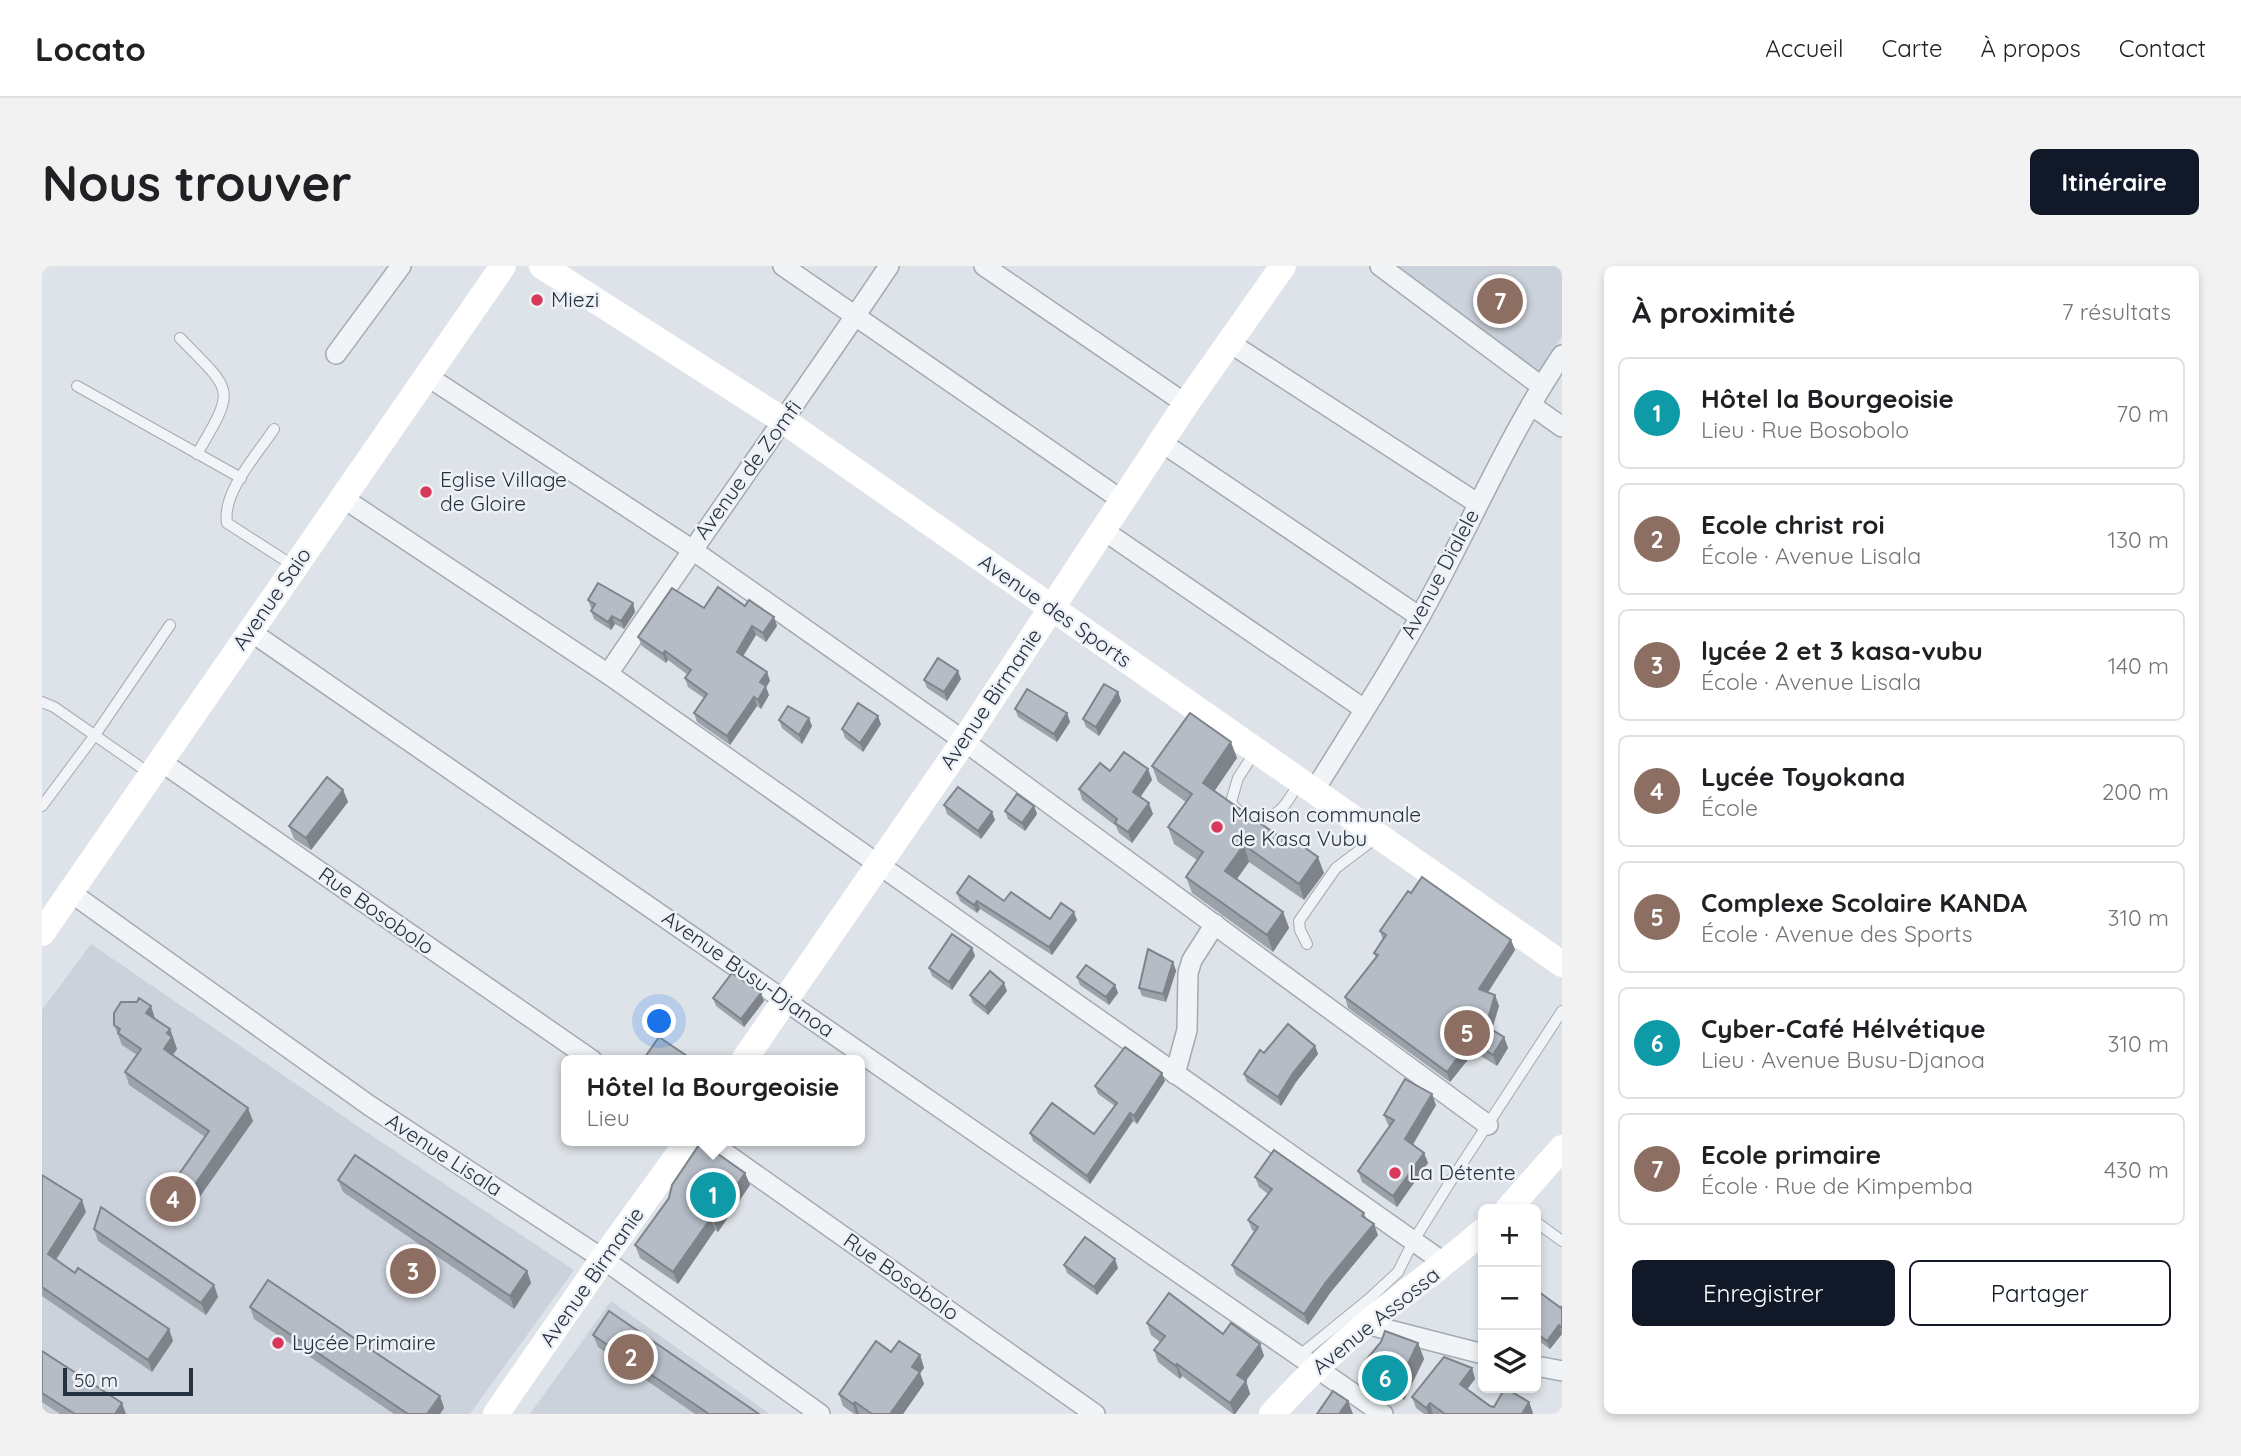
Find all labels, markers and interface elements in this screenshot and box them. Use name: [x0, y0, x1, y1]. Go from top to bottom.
text: Locato: [35, 28, 146, 69]
text: Accueil: [1765, 33, 1844, 63]
text: Carte: [1882, 33, 1943, 63]
text: À propos: [1981, 33, 2081, 63]
text: Contact: [2119, 33, 2206, 63]
button: Itinéraire: [2030, 149, 2199, 215]
text: Nous trouver: [42, 152, 352, 213]
pin: 7: [1477, 275, 1523, 327]
place label: Miezi: [551, 286, 599, 312]
marker: Miezi: [529, 292, 545, 308]
text: À proximité: [1632, 293, 1796, 331]
text: 7 résultats: [2062, 297, 2171, 326]
text: Hôtel la Bourgeoisie: [1701, 382, 1954, 415]
street label: Avenue de Zomfi: [688, 395, 806, 544]
text: 1: [1653, 399, 1661, 428]
text: 70 m: [2116, 399, 2169, 428]
text: Lieu · Rue Bosobolo: [1701, 415, 1909, 444]
place label: Eglise Village de Gloire: [440, 466, 567, 516]
marker: Eglise Village de Gloire: [418, 484, 434, 500]
street label: Avenue Dialele: [1394, 504, 1484, 643]
text: Ecole christ roi: [1701, 508, 1885, 541]
text: 2: [1650, 525, 1664, 554]
text: 130 m: [2107, 525, 2169, 554]
text: École · Avenue Lisala: [1701, 541, 1921, 570]
street label: Avenue Saio: [226, 542, 316, 655]
street label: Avenue des Sports: [974, 548, 1137, 673]
street label: Avenue Birmanie: [933, 623, 1047, 774]
text: lycée 2 et 3 kasa-vubu: [1701, 634, 1983, 667]
text: 3: [1651, 651, 1663, 680]
text: 140 m: [2108, 651, 2169, 680]
text: École · Avenue Lisala: [1701, 667, 1921, 696]
text: Lycée Toyokana: [1701, 760, 1905, 793]
text: 4: [1650, 777, 1664, 806]
text: 200 m: [2102, 777, 2169, 806]
text: École: [1701, 793, 1758, 822]
place label: Maison communale de Kasa Vubu: [1231, 801, 1421, 851]
marker: Maison communale de Kasa Vubu: [1209, 819, 1225, 835]
street label: Rue Bosobolo: [314, 861, 439, 960]
text: Complexe Scolaire KANDA: [1701, 886, 2027, 919]
text: 5: [1650, 903, 1664, 932]
text: 310 m: [2107, 903, 2169, 932]
street label: Avenue Busu-Djanoa: [657, 904, 840, 1042]
text: École · Avenue des Sports: [1701, 919, 1973, 948]
your location: [642, 1004, 676, 1038]
pin: 5: [1444, 1007, 1490, 1059]
text: Cyber-Café Hélvétique: [1701, 1012, 1986, 1045]
text: 6: [1651, 1029, 1663, 1058]
text: 310 m: [2107, 1029, 2169, 1058]
text: Lieu · Avenue Busu-Djanoa: [1701, 1045, 1985, 1074]
popup: [561, 1055, 865, 1146]
text: Hôtel la Bourgeoisie: [587, 1070, 839, 1103]
text: Lieu: [587, 1103, 630, 1132]
street label: Avenue Lisala: [381, 1107, 508, 1201]
text: Ecole primaire: [1701, 1138, 1881, 1171]
text: 7: [1651, 1155, 1663, 1184]
text: 430 m: [2104, 1155, 2169, 1184]
place label: La Détente: [1409, 1159, 1516, 1185]
marker: La Détente: [1387, 1165, 1403, 1181]
pin: 1: [690, 1169, 736, 1221]
text: École · Rue de Kimpemba: [1701, 1171, 1973, 1200]
pin: 4: [150, 1173, 196, 1225]
street label: Avenue Birmanie: [533, 1202, 649, 1351]
map controls: [1478, 1204, 1541, 1393]
button: +: [1478, 1204, 1541, 1267]
street label: Rue Bosobolo: [839, 1227, 964, 1326]
pin: 3: [390, 1245, 436, 1297]
button: Enregistrer: [1632, 1260, 1895, 1326]
button: Partager: [1909, 1260, 2171, 1326]
street label: Avenue Assossa: [1307, 1261, 1444, 1379]
button: −: [1478, 1267, 1541, 1330]
place label: Lycée Primaire: [292, 1329, 436, 1355]
button: layers: [1478, 1330, 1541, 1393]
pin: 2: [608, 1331, 654, 1383]
marker: Lycée Primaire: [270, 1335, 286, 1351]
pin: 6: [1362, 1352, 1408, 1404]
scale bar: [63, 1365, 192, 1397]
text: 50 m: [74, 1368, 118, 1392]

